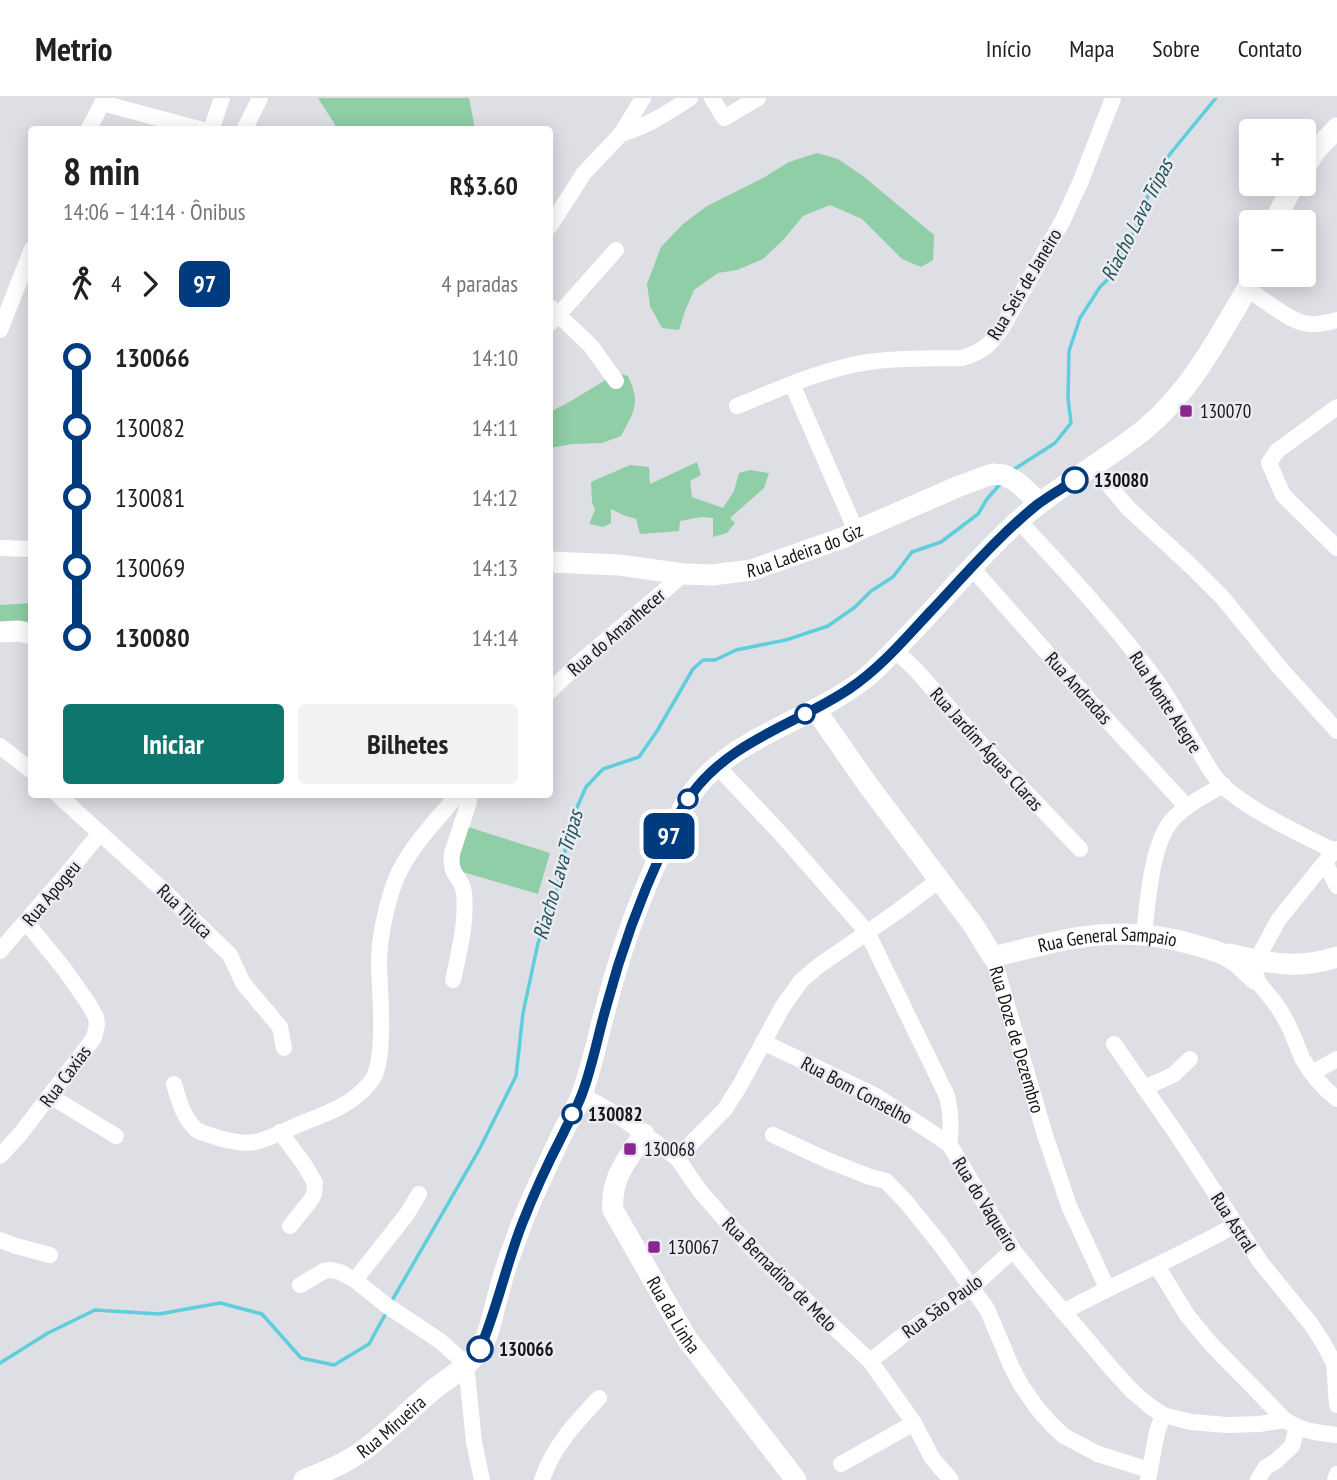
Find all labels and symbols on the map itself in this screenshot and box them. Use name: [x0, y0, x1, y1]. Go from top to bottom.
water label: Riacho Lava Tripas: [1094, 153, 1180, 285]
street label: Rua Seis de Janeiro: [981, 224, 1067, 344]
place label: 130070: [1200, 399, 1251, 423]
marker: 130070: [1178, 403, 1194, 419]
marker: 130080: [1062, 467, 1088, 493]
place label: 130080: [1094, 468, 1149, 492]
street label: Rua Ladeira do Giz: [745, 518, 866, 583]
street label: Rua do Amanhecer: [562, 582, 670, 681]
street label: Rua Andradas: [1040, 647, 1118, 729]
street label: Rua Monte Alegre: [1124, 647, 1208, 757]
street label: Rua Jardim Águas Claras: [925, 682, 1049, 816]
unlabelled marker: [795, 704, 815, 724]
unlabelled marker: [678, 789, 698, 809]
water label: Riacho Lava Tripas: [526, 805, 589, 943]
line badge: 97: [638, 813, 700, 859]
street label: Rua Apogeu: [17, 855, 85, 931]
street label: Rua Tijuca: [152, 879, 218, 943]
street label: Rua General Sampaio: [1036, 922, 1179, 957]
street label: Rua Doze de Dezembro: [984, 963, 1050, 1116]
street label: Rua Caxias: [34, 1040, 96, 1112]
street label: Rua Bom Conselho: [797, 1051, 917, 1129]
place label: 130082: [588, 1102, 643, 1126]
marker: 130082: [562, 1104, 582, 1124]
place label: 130068: [644, 1137, 695, 1161]
marker: 130068: [622, 1141, 638, 1157]
street label: Rua do Vaqueiro: [948, 1152, 1024, 1256]
street label: Rua Astral: [1206, 1188, 1262, 1257]
street label: Rua Bernadino de Melo: [718, 1212, 842, 1336]
place label: 130067: [668, 1235, 719, 1259]
marker: 130067: [646, 1239, 662, 1255]
street label: Rua São Paulo: [897, 1269, 987, 1343]
street label: Rua da Linha: [642, 1272, 706, 1358]
marker: 130066: [467, 1336, 493, 1362]
place label: 130066: [499, 1337, 554, 1361]
street label: Rua Mirueira: [352, 1390, 430, 1463]

